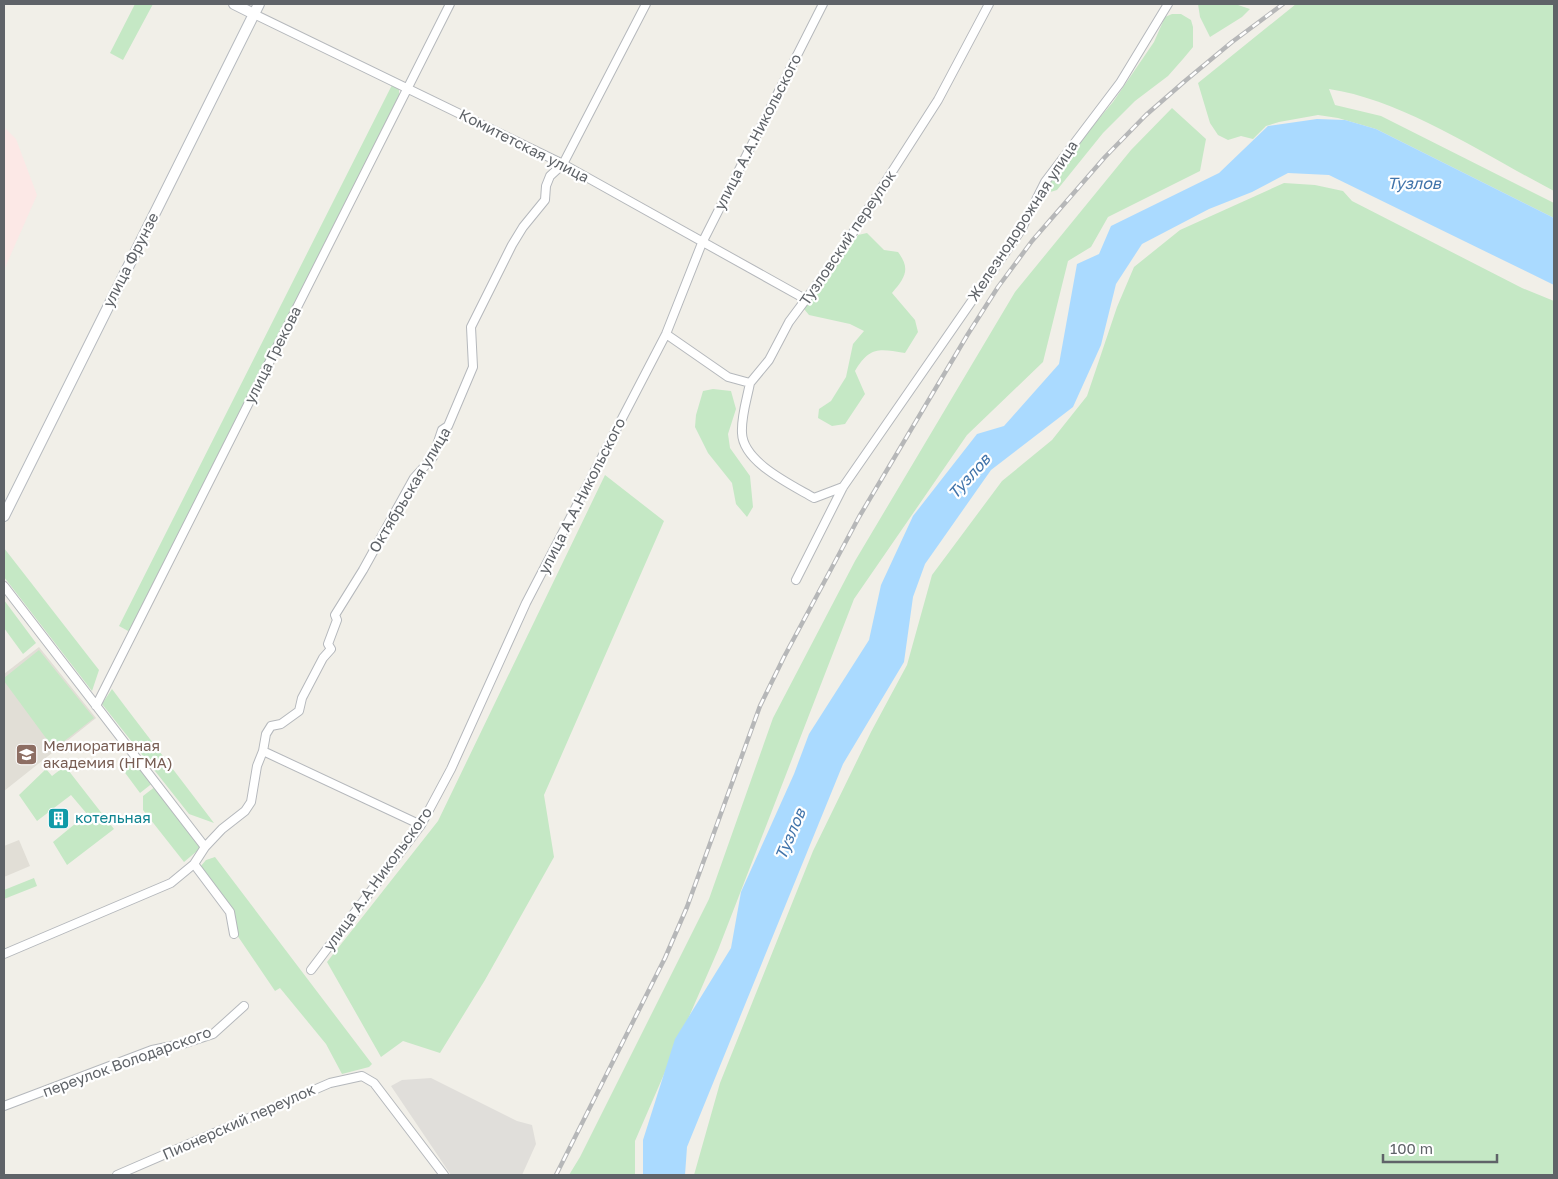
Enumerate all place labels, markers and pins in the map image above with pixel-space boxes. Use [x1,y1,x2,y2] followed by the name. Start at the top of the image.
[43,736,173,771] place label: Мелиоративная академия (НГМА)
[15,743,39,767] school or university icon: Мелиоративная академия (НГМА)
[47,806,71,830] building icon: котельная
[75,808,151,826] place label: котельная

